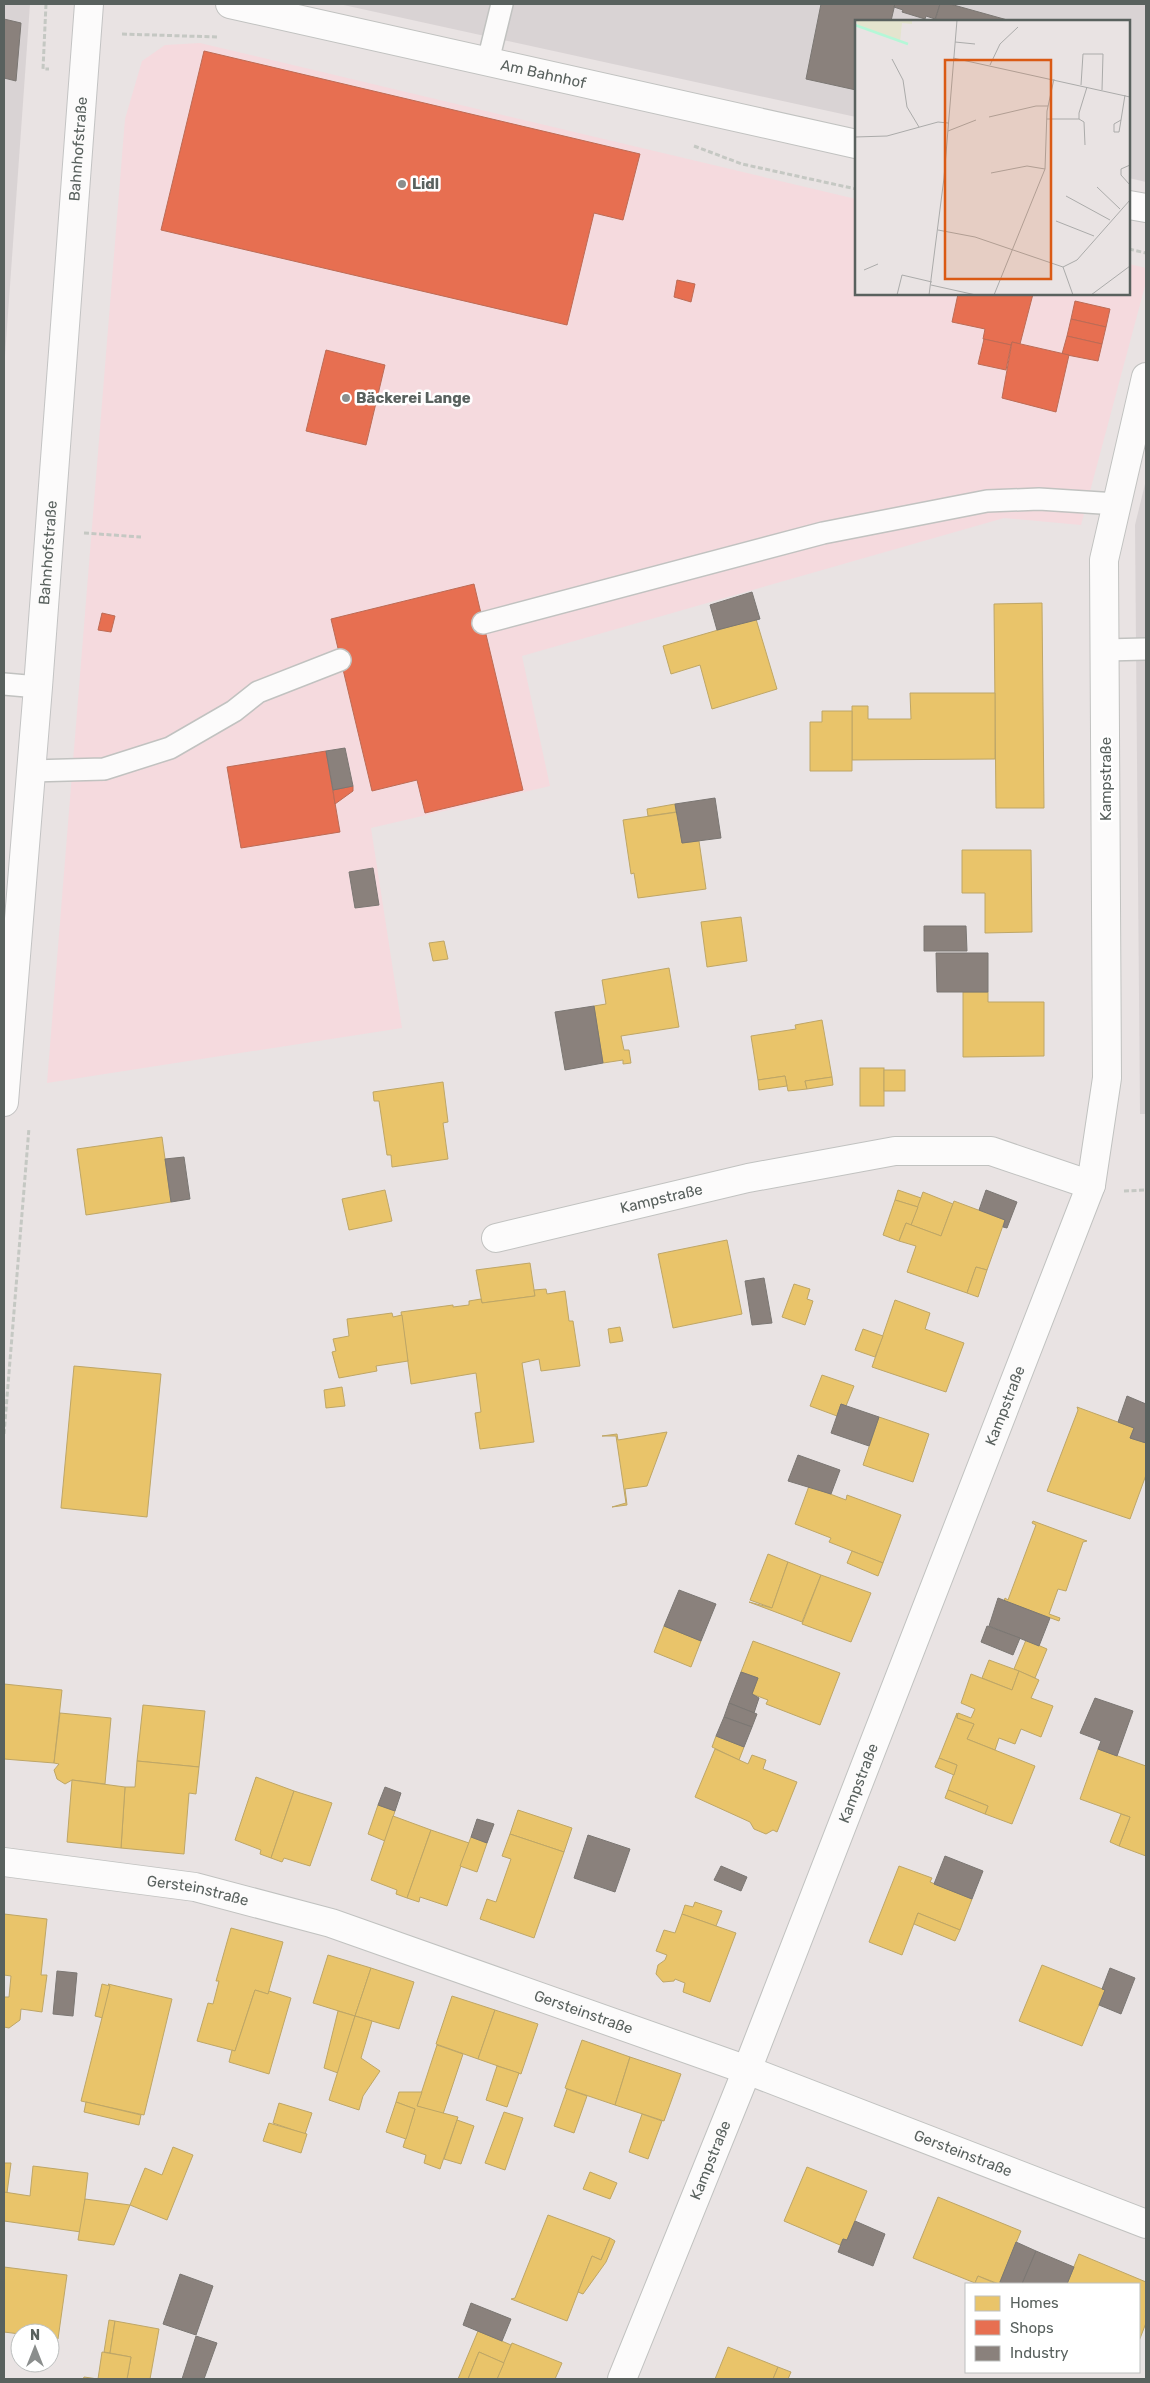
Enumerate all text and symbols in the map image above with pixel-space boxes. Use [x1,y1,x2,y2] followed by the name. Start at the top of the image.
[855,20,1130,295] inset map
[499,56,588,92] street label: Am Bahnhof
[65,96,91,202] street label: Bahnhofstraße
[412,175,439,193] place label: Lidl
[396,178,408,190] marker: Lidl
[356,389,471,407] place label: Bäckerei Lange
[340,392,352,404] marker: Bäckerei Lange
[35,500,61,606] street label: Bahnhofstraße
[1097,737,1115,821] street label: Kampstraße
[618,1180,704,1217] street label: Kampstraße
[982,1363,1029,1448] street label: Kampstraße
[835,1741,882,1826] street label: Kampstraße
[146,1872,251,1910] street label: Gersteinstraße
[532,1986,635,2038] street label: Gersteinstraße
[686,2118,735,2203] street label: Kampstraße
[911,2126,1015,2180] street label: Gersteinstraße
[965,2283,1140,2373] legend
[1010,2294,1059,2312] text: Homes
[1010,2319,1054,2337] text: Shops
[10,2323,60,2373] north arrow
[30,2327,40,2344] text: N
[1010,2344,1069,2362] text: Industry

